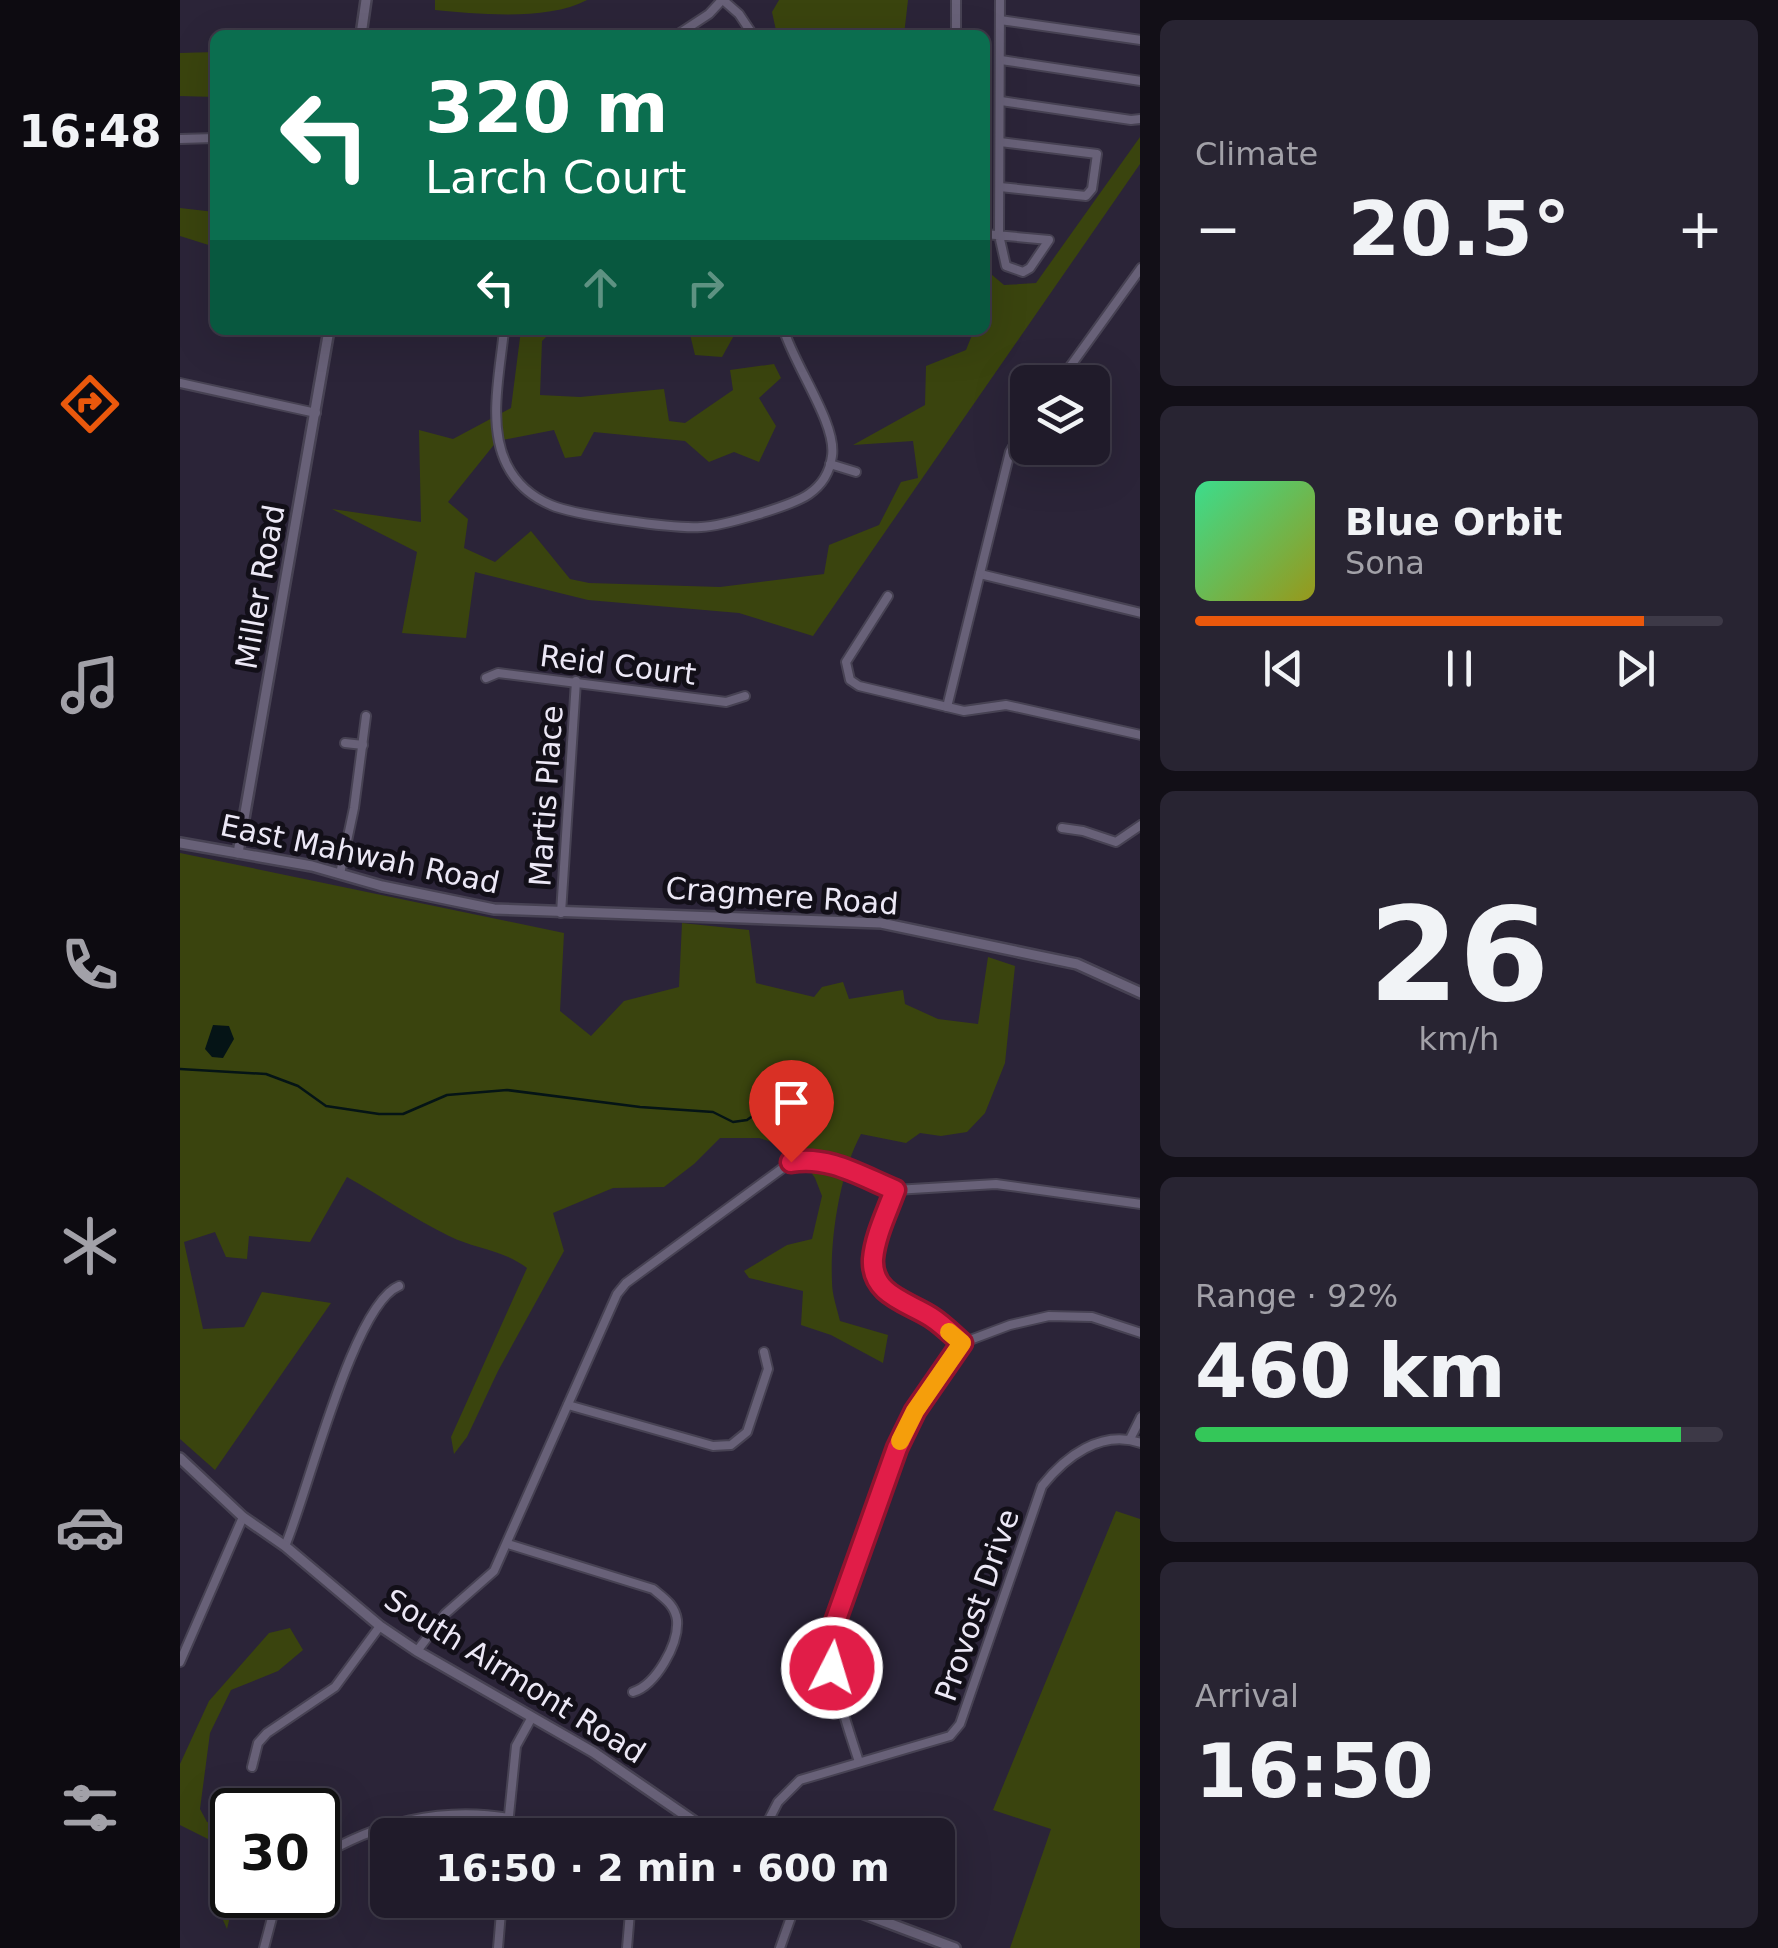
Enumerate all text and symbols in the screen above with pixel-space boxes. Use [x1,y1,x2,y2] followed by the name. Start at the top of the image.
[425,67,668,149] text: 320 m
[260,70,390,200] icon: left
[18,105,162,158] text: 16:48
[1195,135,1318,173] text: Climate
[425,151,686,204] text: Larch Court
[1348,185,1570,273] text: 20.5°
[1195,197,1241,261] text: −
[1677,197,1723,261] text: +
[468,260,523,315] icon: left
[573,260,628,315] icon: ahead
[678,260,733,315] icon: right
[1010,365,1110,465] map controls
[1010,365,1110,465] button: layers
[55,369,125,439] icon: directions
[1345,500,1562,544] text: Blue Orbit
[228,502,292,672] street label: Miller Road
[1345,544,1425,582] text: Sona
[538,638,698,692] street label: Reid Court
[1256,641,1311,696] icon: previous
[1432,641,1487,696] icon: pause
[1608,641,1663,696] icon: next
[55,650,125,720] icon: music
[522,704,570,888] street label: Martis Place
[217,807,503,901] street label: East Mahwah Road
[664,870,900,922] street label: Cragmere Road
[1369,879,1549,1031] text: 26
[55,930,125,1000] icon: phone
[1419,1020,1499,1058] text: km/h
[749,1060,834,1163] pin
[764,1075,819,1130] icon: arrive
[55,1211,125,1281] icon: climate
[1195,1277,1398,1315] text: Range · 92%
[1195,1327,1506,1415] text: 460 km
[55,1492,125,1562] icon: car
[928,1504,1026,1706] street label: Provost Drive
[378,1582,652,1770] street label: South Airmont Road
[780,1616,884,1720] position arrow
[1195,1677,1299,1715] text: Arrival
[1195,1727,1434,1815] text: 16:50
[55,1773,125,1843] icon: filters
[210,1788,340,1918] speed limit sign: 30
[435,1846,890,1890] text: 16:50 · 2 min · 600 m

